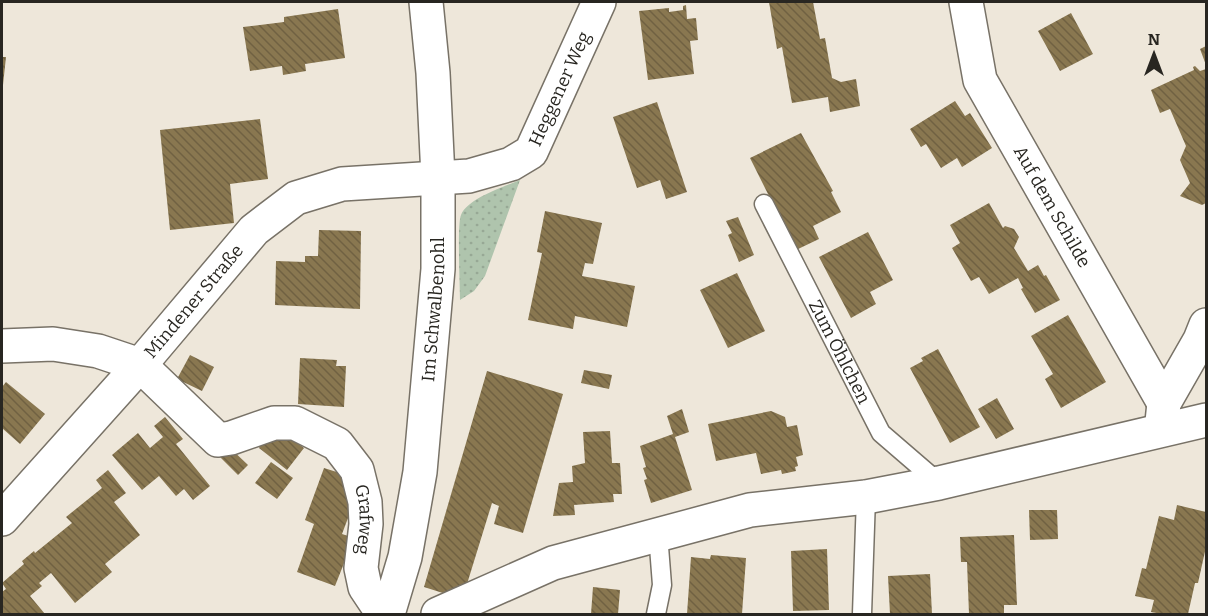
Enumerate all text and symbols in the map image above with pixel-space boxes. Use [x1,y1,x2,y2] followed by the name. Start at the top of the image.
[1124,24,1184,84] north arrow
[524,28,595,150] street label: Heggener Weg
[1148,30,1160,49] text: N
[1009,142,1095,271] street label: Auf dem Schilde
[417,237,449,383] street label: Im Schwalbenohl
[139,240,248,363] street label: Mindener Straße
[804,296,875,408] street label: Zum Öhlchen
[350,482,377,556] street label: Grafweg

